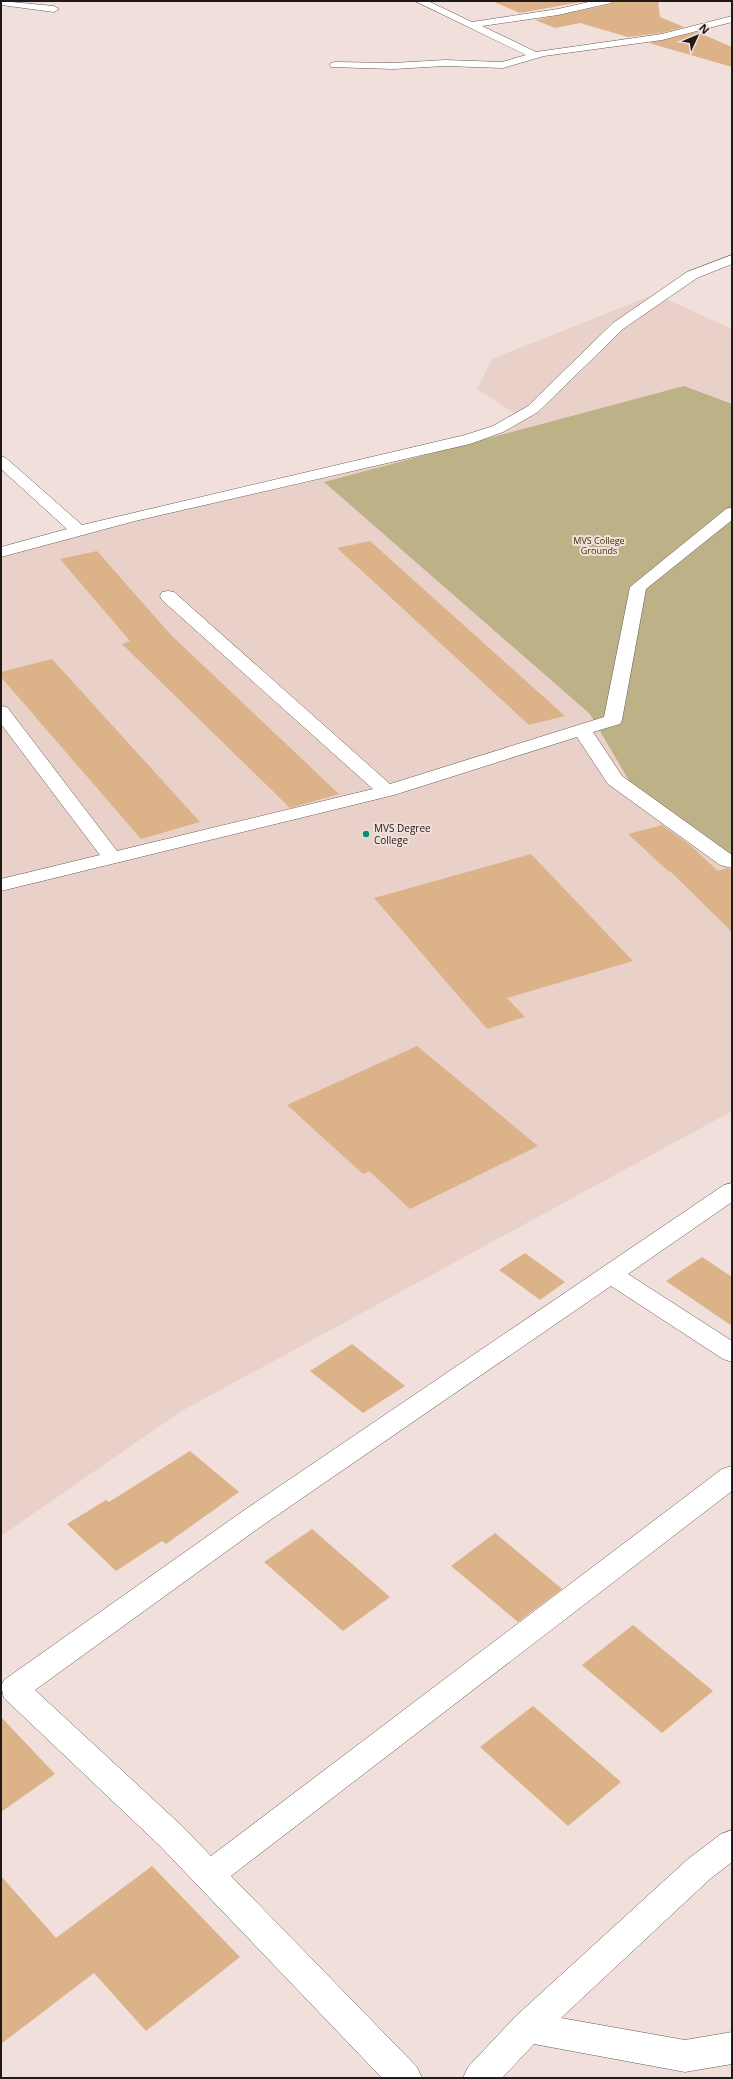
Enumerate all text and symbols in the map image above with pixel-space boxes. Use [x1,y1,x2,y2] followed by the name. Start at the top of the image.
[677,16,717,56] north arrow
[696,20,713,37] text: N
[573,534,625,557] park label: MVS College Grounds
[374,821,431,847] place label: MVS Degree College
[361,829,371,839] marker: MVS Degree College

